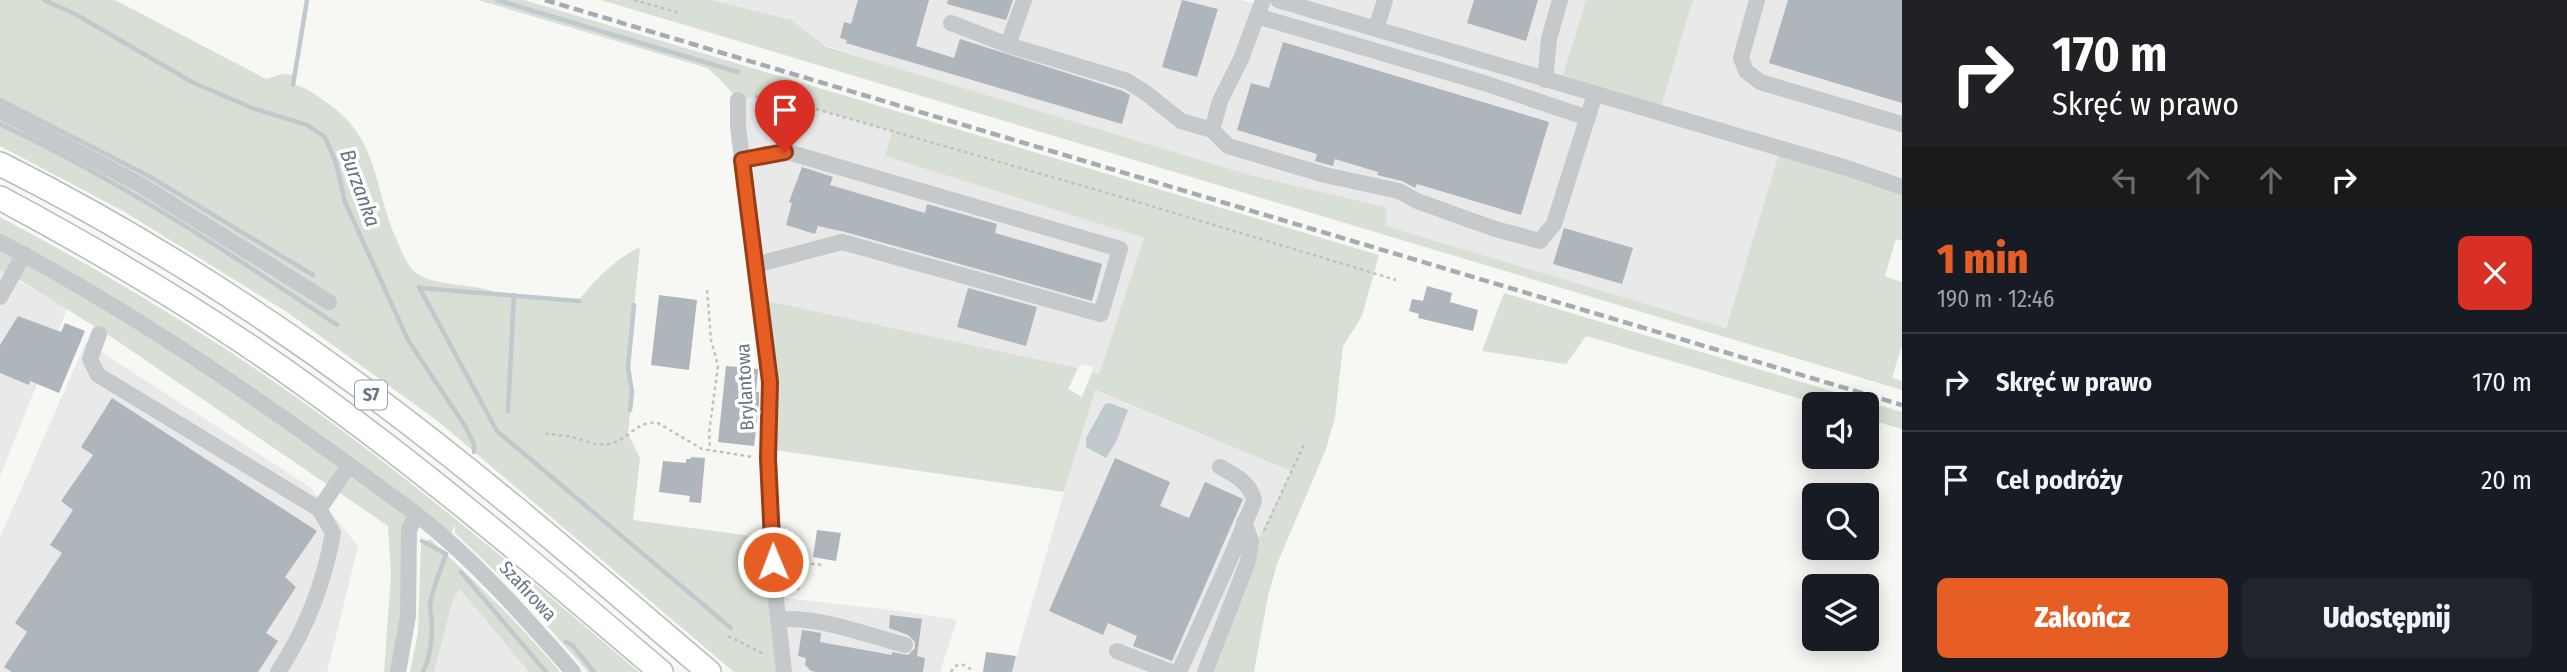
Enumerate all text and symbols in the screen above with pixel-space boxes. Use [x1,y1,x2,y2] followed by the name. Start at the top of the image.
[2052,25,2168,84] text: 170 m
[1937,28,2028,119] icon: right
[755,80,815,152] pin
[2052,85,2239,123] text: Skręć w prawo
[766,91,804,129] icon: arrive
[334,146,386,230] water label: Burzanka
[2106,161,2144,199] icon: left
[2179,161,2217,199] icon: ahead
[2252,161,2290,199] icon: ahead
[2325,161,2363,199] icon: right
[1937,234,2028,284] text: 1 min
[2458,236,2532,310] button: close
[1937,285,2054,313] text: 190 m · 12:46
[731,343,759,431] street label: Brylantowa
[1937,363,1975,401] icon: right
[1996,367,2152,398] text: Skręć w prawo
[2472,367,2532,398] text: 170 m
[355,380,387,410] road number: S7
[1802,392,1879,651] map controls
[1802,392,1879,469] button: sound
[1937,461,1975,499] icon: arrive
[1996,465,2123,496] text: Cel podróży
[2481,465,2532,496] text: 20 m
[1802,483,1879,560] button: search
[736,525,810,599] position arrow
[495,556,561,626] street label: Szafirowa
[1802,574,1879,651] button: layers
[1937,578,2228,658] button: Zakończ
[2242,578,2532,658] button: Udostępnij

